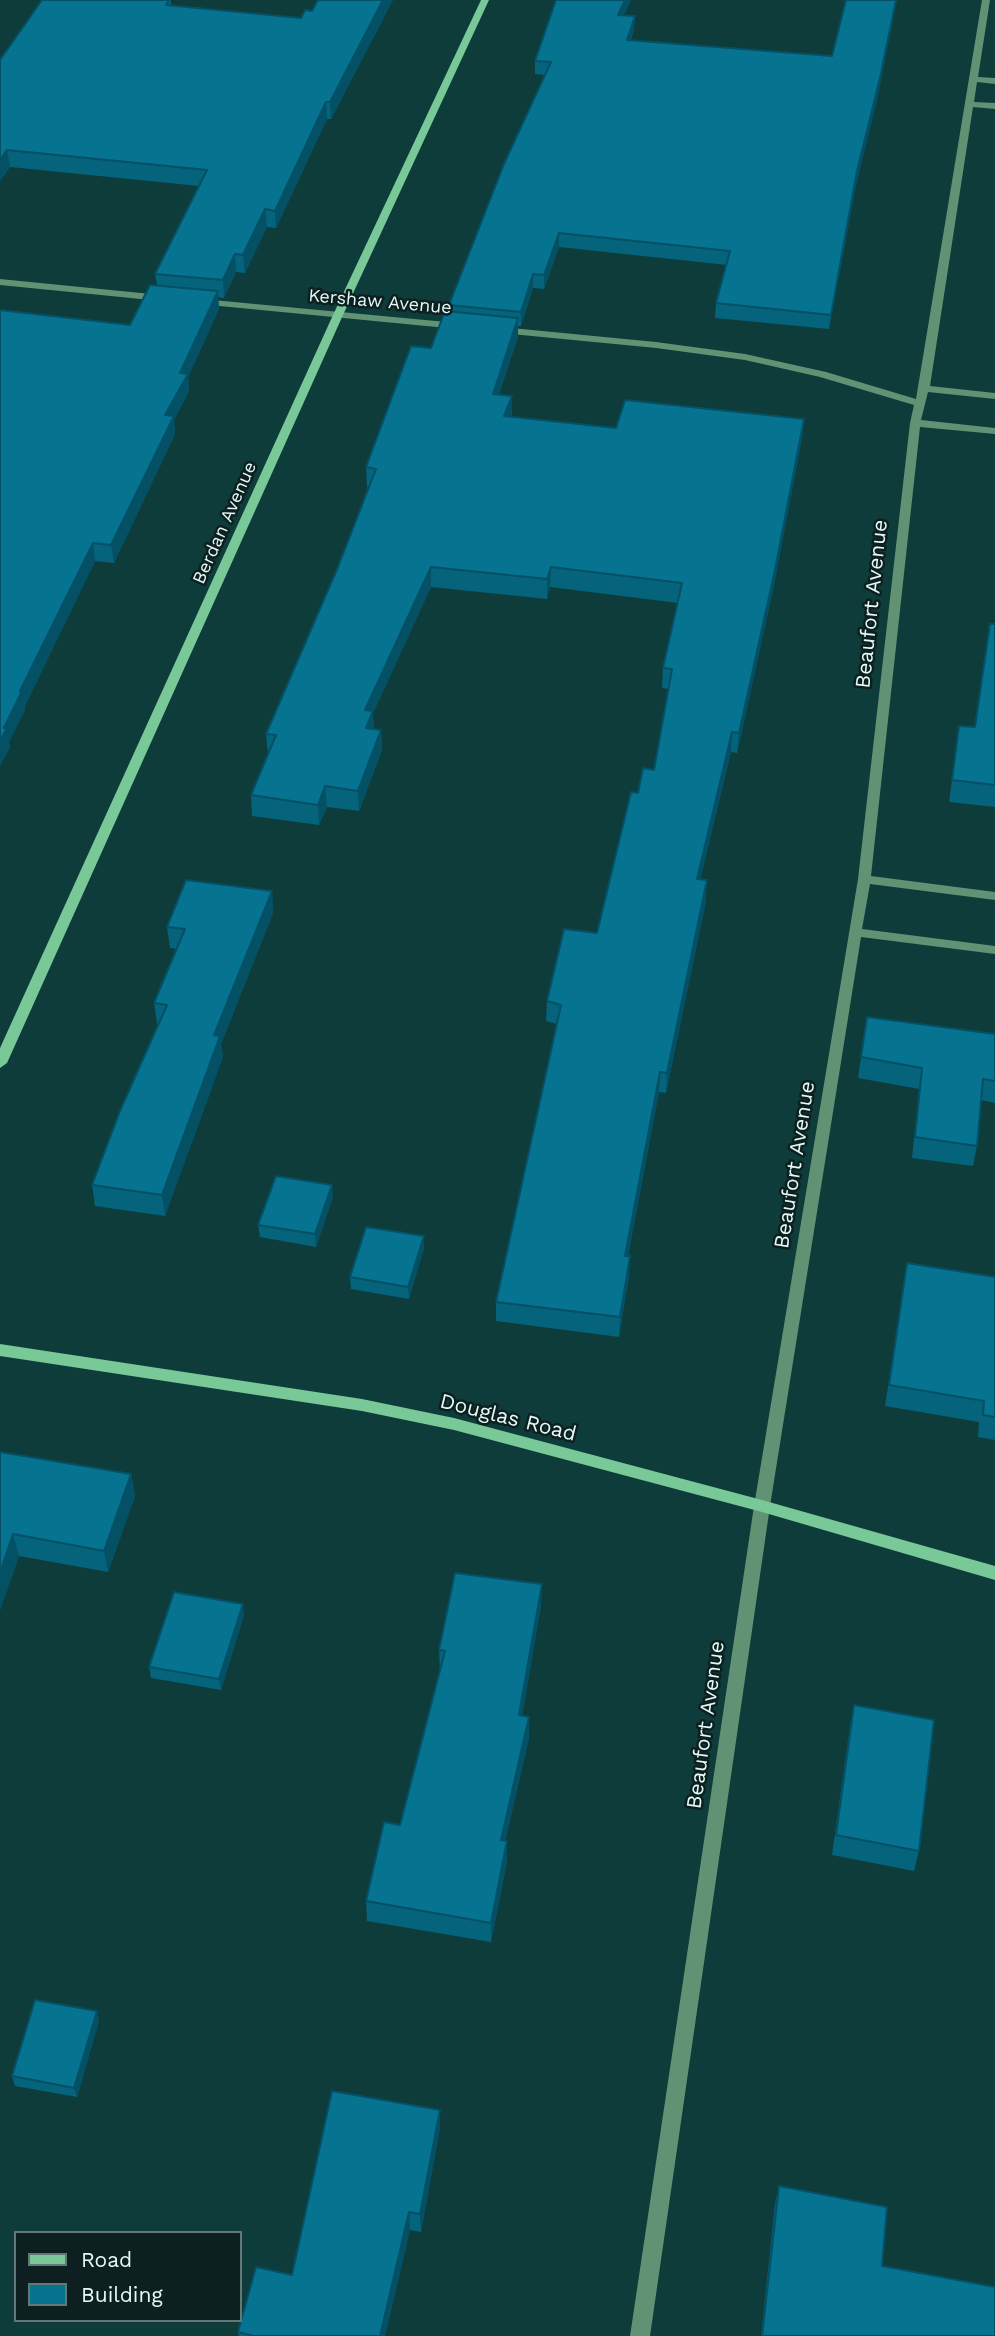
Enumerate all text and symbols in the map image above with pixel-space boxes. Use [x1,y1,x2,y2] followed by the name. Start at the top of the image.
[307,285,453,319] street label: Kershaw Avenue
[188,458,262,588] street label: Berdan Avenue
[851,518,893,690] street label: Beaufort Avenue
[769,1079,821,1251] street label: Beaufort Avenue
[437,1389,579,1447] street label: Douglas Road
[682,1639,730,1811] street label: Beaufort Avenue
[14,2231,242,2322] legend
[81,2247,132,2272] text: Road
[81,2282,163,2307] text: Building

